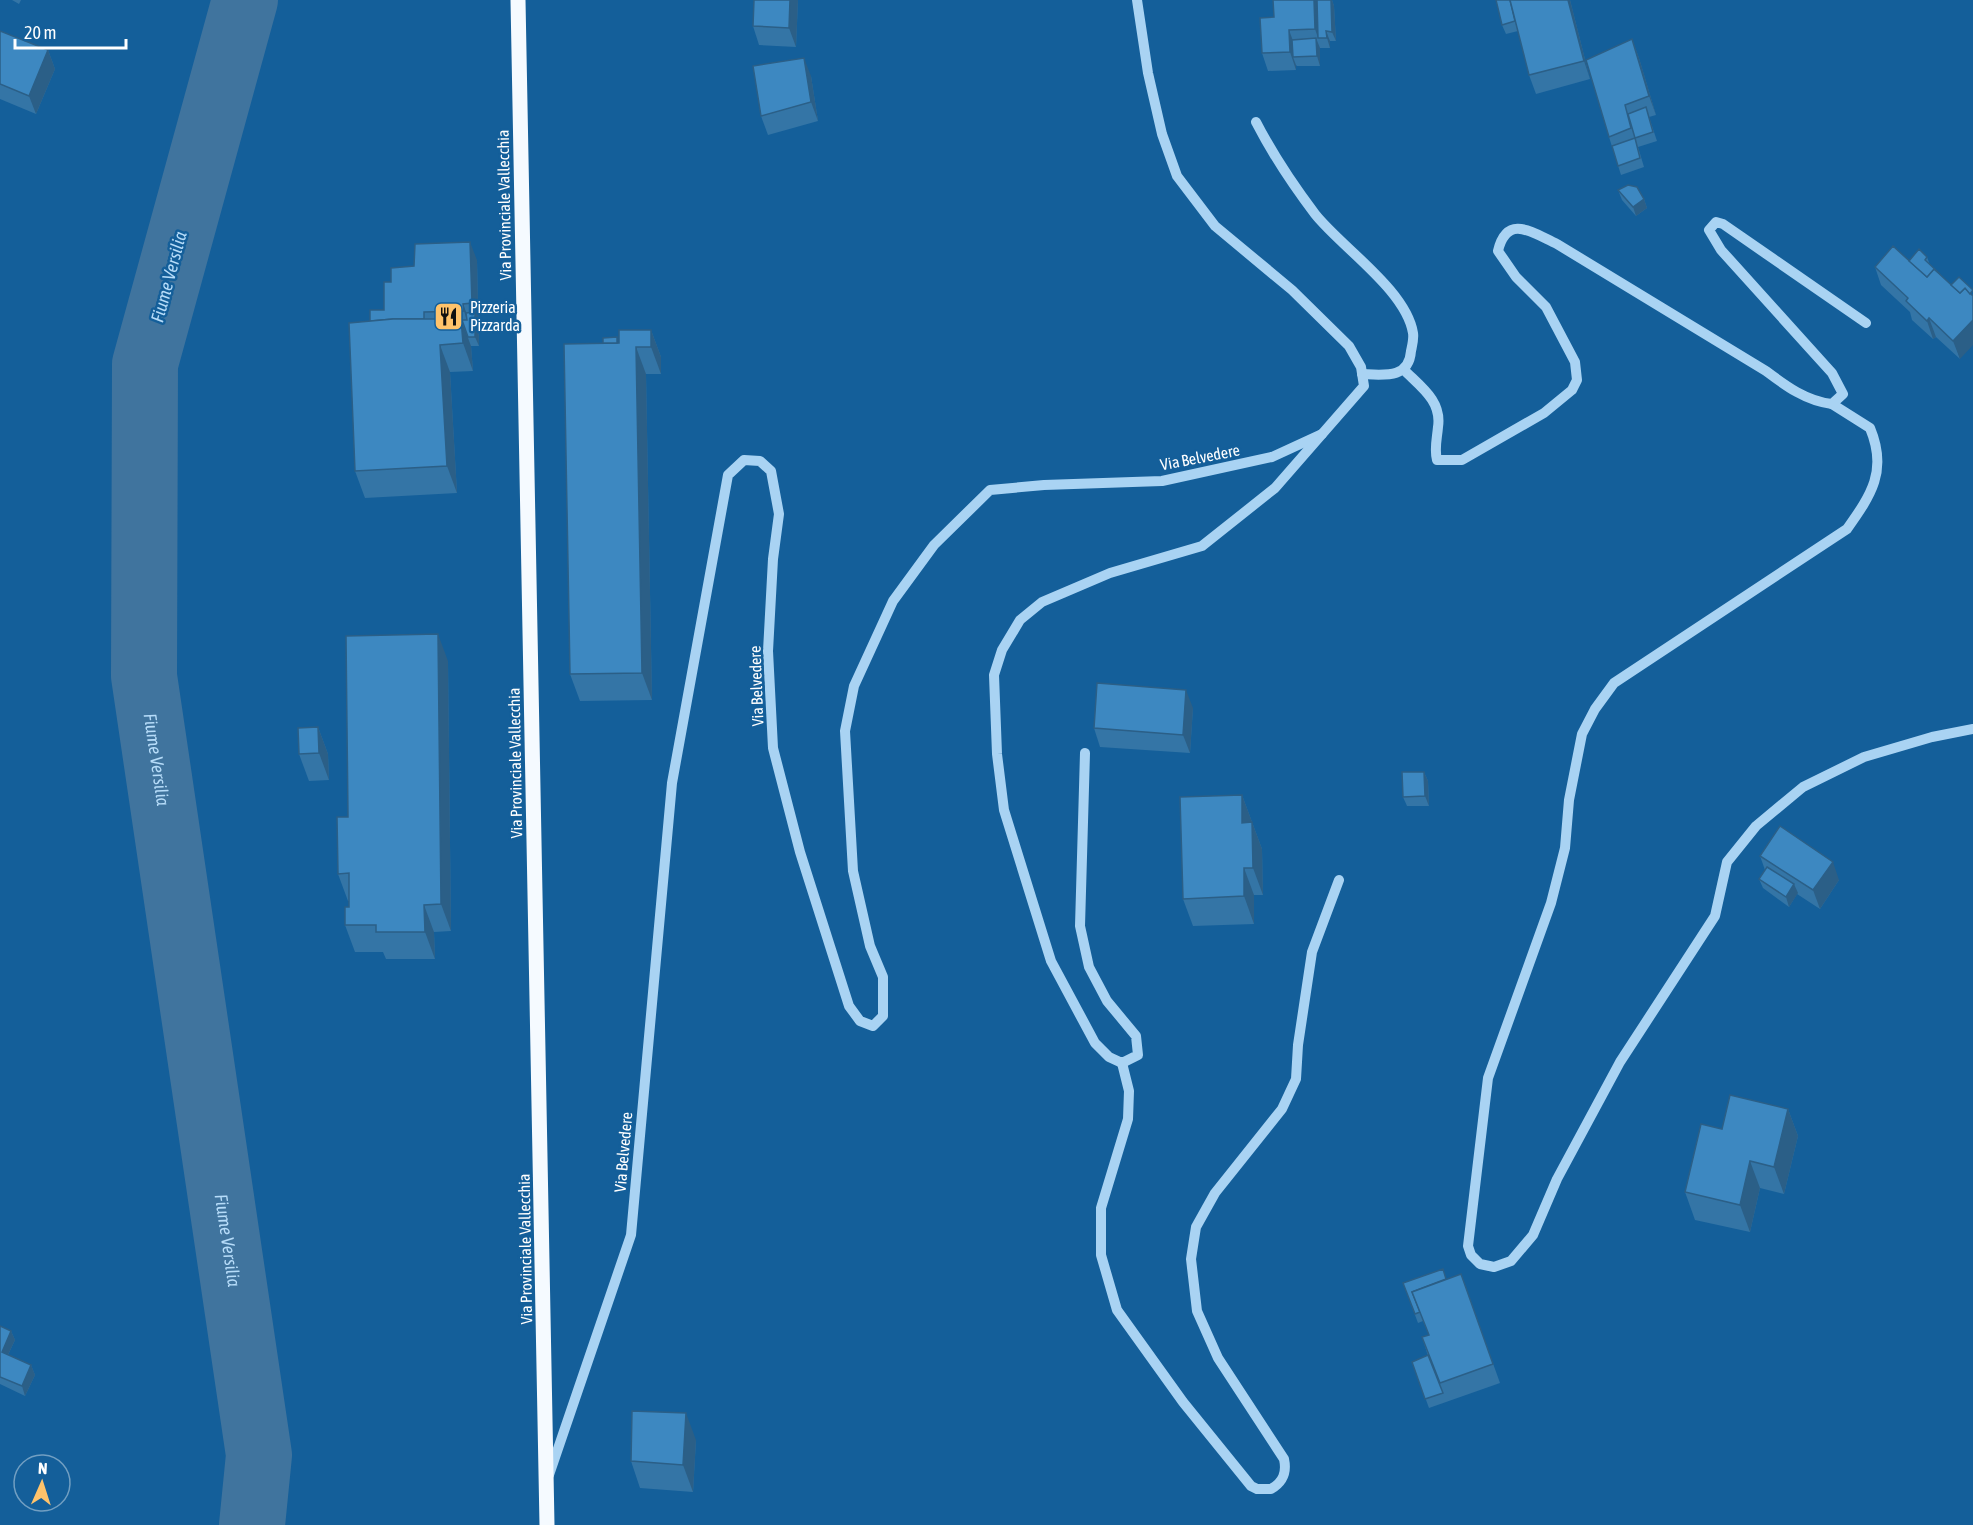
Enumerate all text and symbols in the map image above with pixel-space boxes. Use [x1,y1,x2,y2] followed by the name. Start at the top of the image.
[15,12,126,50] scale bar
[24,22,56,43] text: 20 m
[494,129,514,281] street label: Via Provinciale Vallecchia
[146,229,191,325] water label: Fiume Versilia
[470,298,520,334] place label: Pizzeria Pizzarda
[433,300,465,332] restaurant icon: Pizzeria Pizzarda
[1159,440,1241,474] street label: Via Belvedere
[746,645,766,727] street label: Via Belvedere
[505,687,525,839] street label: Via Provinciale Vallecchia
[140,712,174,808] water label: Fiume Versilia
[611,1111,635,1193] street label: Via Belvedere
[515,1173,535,1325] street label: Via Provinciale Vallecchia
[211,1193,245,1289] water label: Fiume Versilia
[12,1453,72,1513] north arrow
[38,1459,48,1477] text: N

